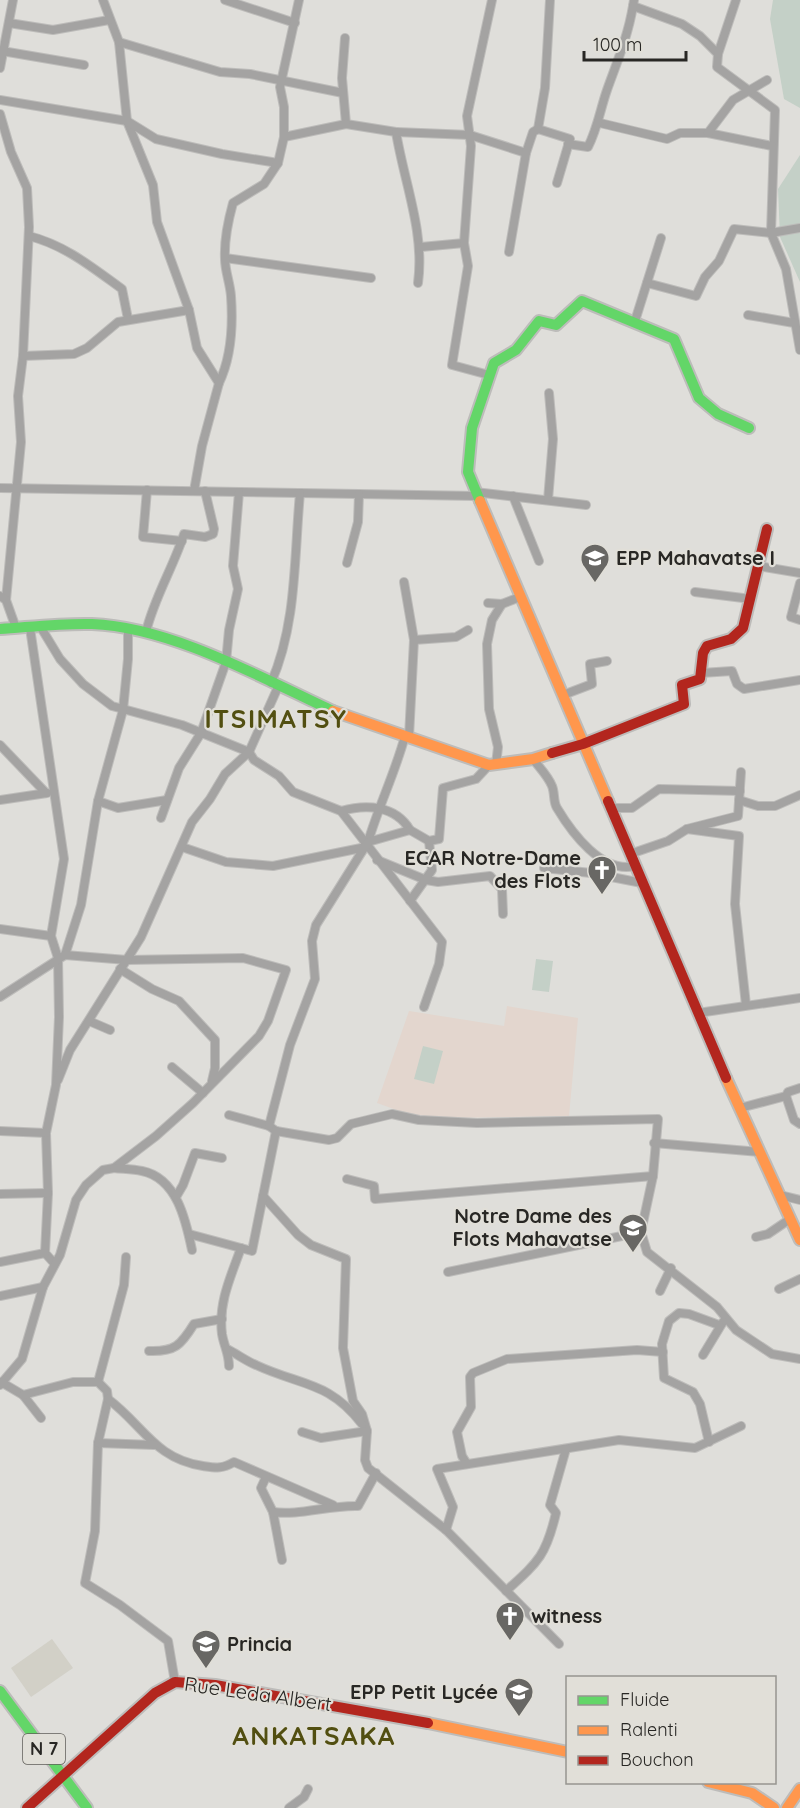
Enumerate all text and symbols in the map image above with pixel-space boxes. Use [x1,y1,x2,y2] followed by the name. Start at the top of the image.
[584,24,686,62] scale bar
[593,33,642,56] text: 100 m
[579,542,611,584] school or university icon: EPP Mahavatse I
[616,545,775,570] place label: EPP Mahavatse I
[204,702,348,735] district label: ITSIMATSY
[404,845,581,893] place label: ECAR Notre-Dame des Flots
[586,854,618,896] church icon: ECAR Notre-Dame des Flots
[453,1203,612,1251] place label: Notre Dame des Flots Mahavatse
[617,1212,649,1254] school or university icon: Notre Dame des Flots Mahavatse
[494,1600,526,1642] church icon: witness
[531,1603,602,1628] place label: witness
[190,1628,222,1670] school or university icon: Princia
[227,1631,292,1656] place label: Princia
[183,1671,334,1716] street label: Rue Leda Albert
[503,1676,535,1718] school or university icon: EPP Petit Lycée
[566,1676,776,1784] legend
[350,1679,498,1704] place label: EPP Petit Lycée
[620,1688,669,1711] text: Fluide
[620,1718,678,1741] text: Ralenti
[232,1719,396,1752] district label: ANKATSAKA
[23,1734,65,1764] road number: N 7
[620,1748,694,1771] text: Bouchon

